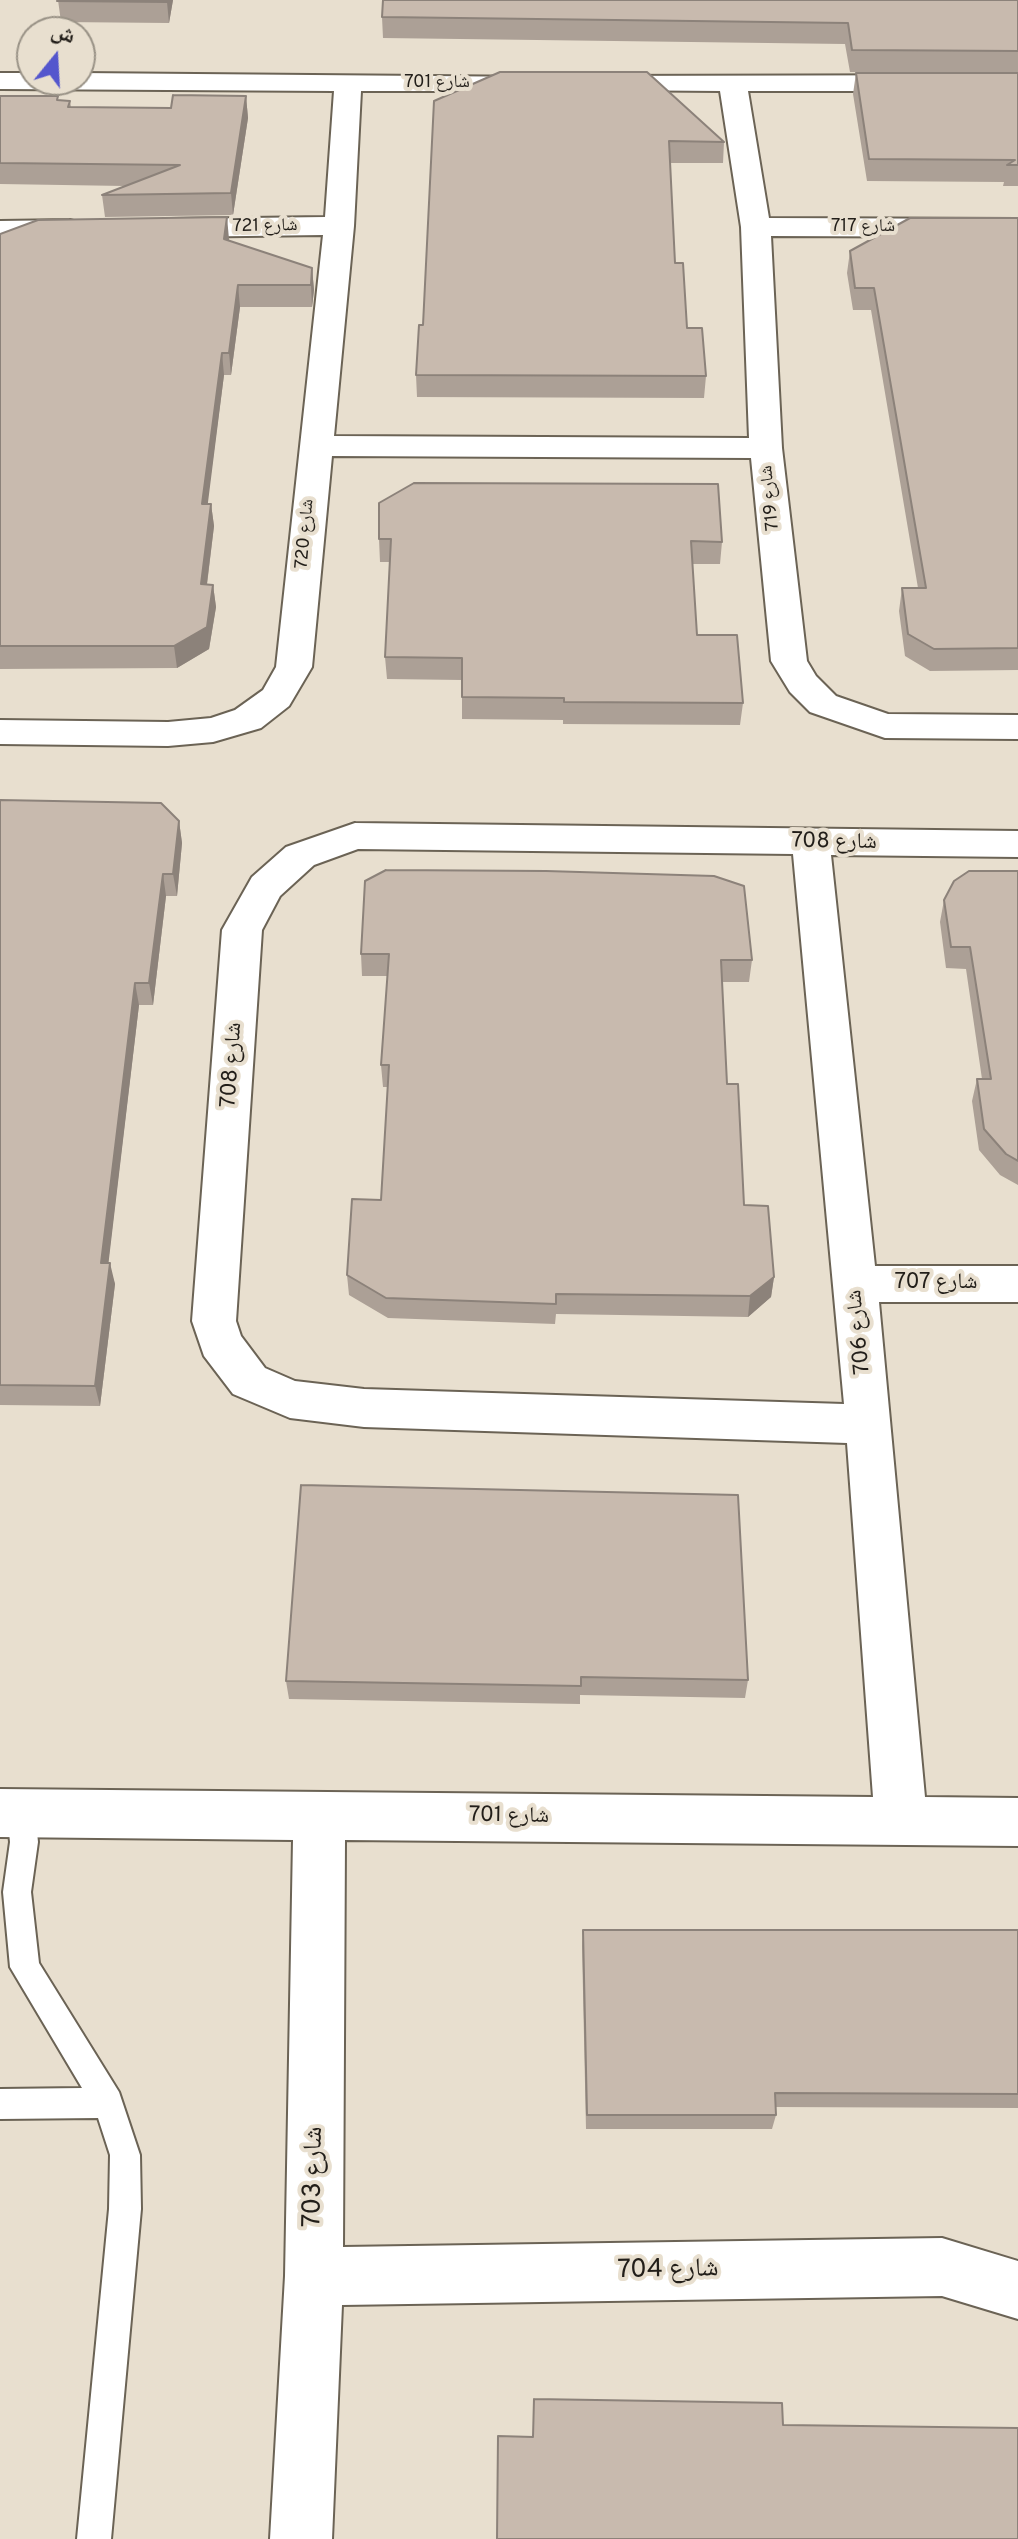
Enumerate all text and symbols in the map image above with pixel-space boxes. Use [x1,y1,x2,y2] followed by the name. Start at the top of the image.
[16,16,96,96] north arrow
[48,18,78,51] text: ش
[404,72,470,94] street label: شارع 701
[232,216,298,238] street label: شارع 721
[831,216,895,238] street label: شارع 717
[757,464,785,532] street label: شارع 719
[292,498,320,570] street label: شارع 720
[791,829,877,857] street label: شارع 708
[217,1021,249,1109] street label: شارع 708
[895,1271,977,1297] street label: شارع 707
[842,1288,878,1376] street label: شارع 706
[469,1803,549,1831] street label: شارع 701
[299,2126,331,2228] street label: شارع 703
[617,2255,719,2287] street label: شارع 704

